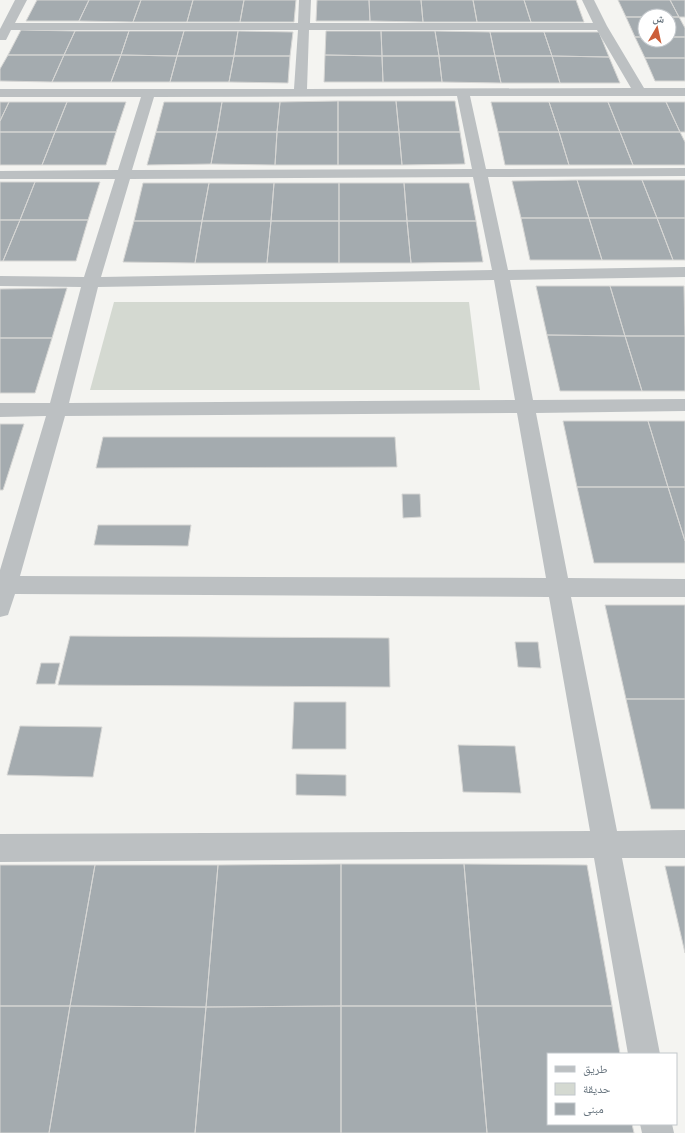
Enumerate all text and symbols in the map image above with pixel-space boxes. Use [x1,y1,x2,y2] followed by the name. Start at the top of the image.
[637,8,677,48] north arrow
[652,11,666,27] text: ش
[547,1053,677,1125] legend
[583,1062,608,1076] text: طريق
[583,1082,611,1096] text: حديقة
[583,1102,604,1116] text: مبنى

